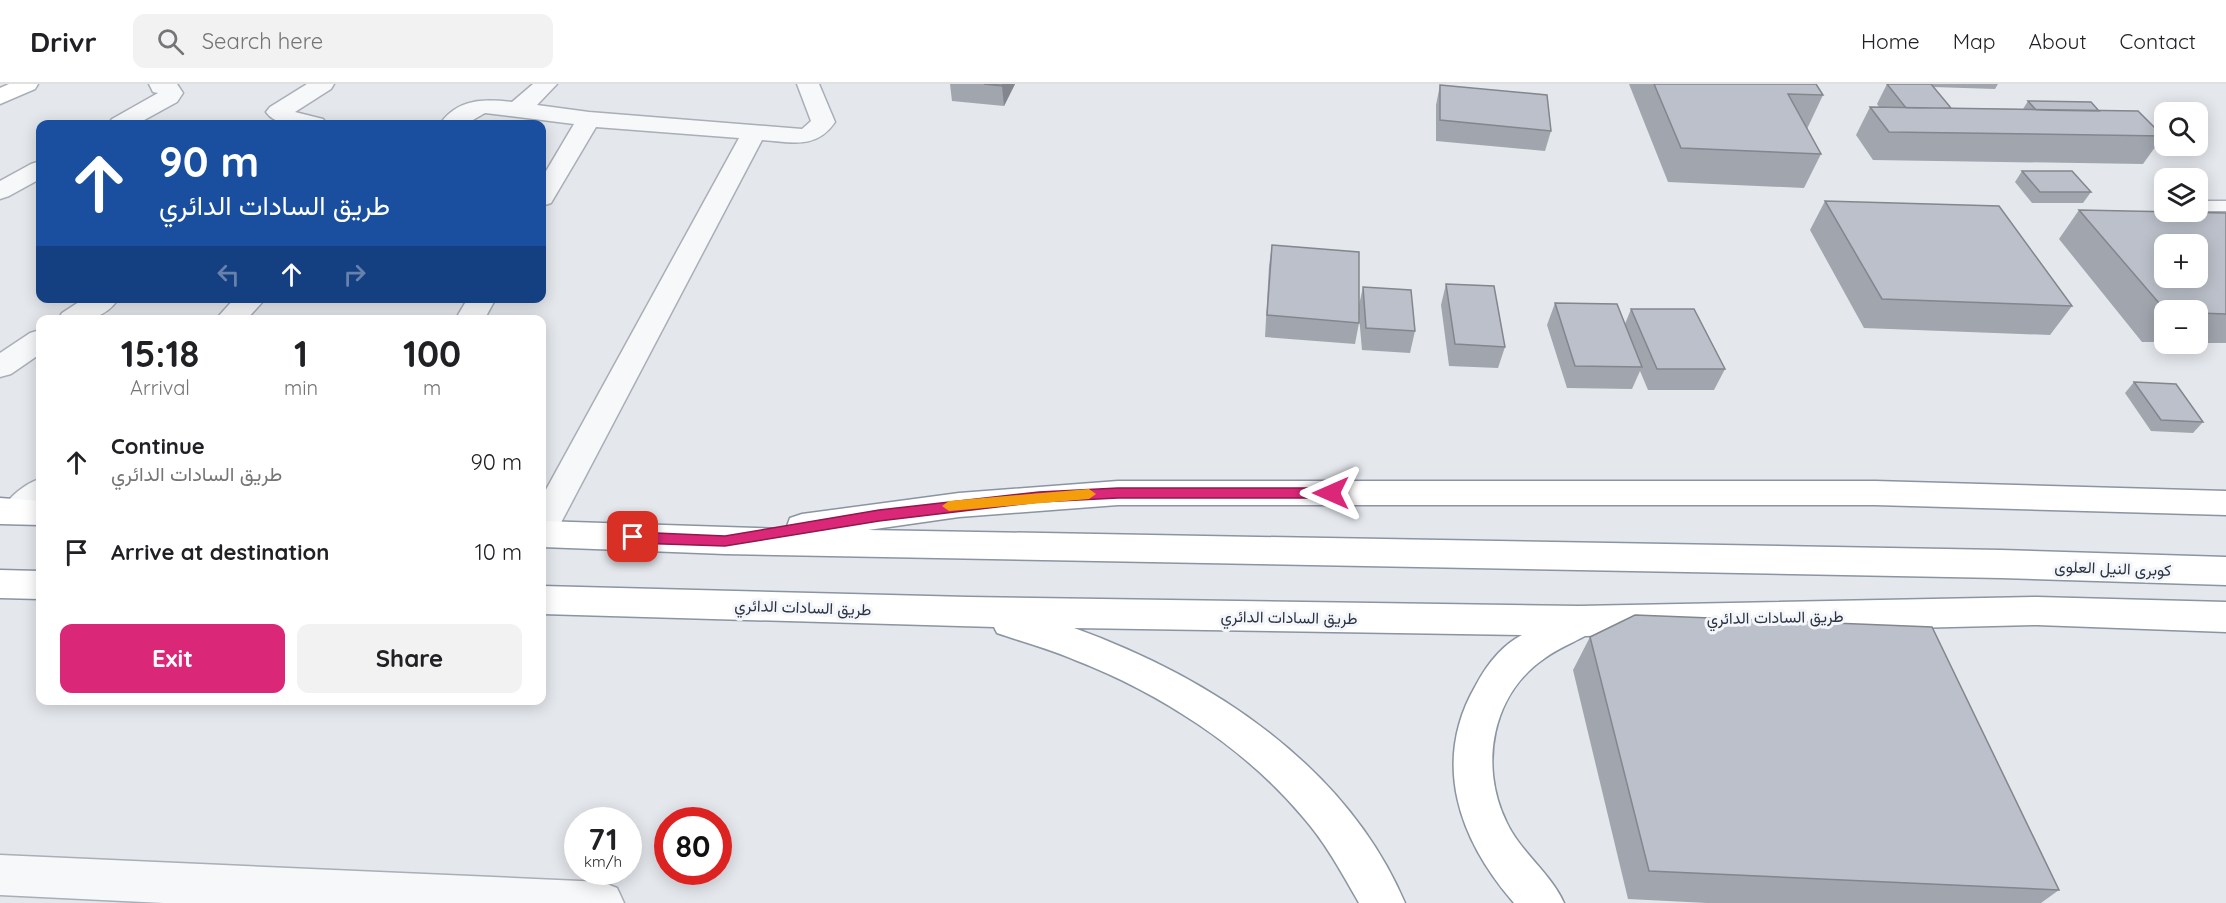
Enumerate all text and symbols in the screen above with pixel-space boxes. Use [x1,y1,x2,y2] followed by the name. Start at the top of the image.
[133,14,553,68] search box
[30,24,97,59] text: Drivr
[154,25,187,58] icon: search
[202,27,323,55] text: Search here
[1861,28,1920,54] text: Home
[1953,28,1996,54] text: Map
[2029,28,2087,54] text: About
[2120,28,2196,54] text: Contact
[2154,102,2208,354] map controls
[2154,102,2208,156] button: search
[159,135,259,188] text: 90 m
[60,144,138,222] icon: ahead
[2154,168,2208,222] button: layers
[159,188,390,222] text: طريق السادات الدائري
[2154,234,2208,288] button: +
[212,258,245,291] icon: left
[275,258,308,291] icon: ahead
[338,258,371,291] icon: right
[2154,300,2208,354] button: −
[121,331,199,376] text: 15:18
[294,331,308,376] text: 1
[403,331,461,376] text: 100
[130,375,190,400] text: Arrival
[284,375,318,400] text: min
[423,375,441,400] text: m
[111,432,205,460] text: Continue
[60,446,93,479] icon: ahead
[471,448,522,476] text: 90 m
[111,461,282,486] text: طريق السادات الدائري
[1299,461,1363,525] position arrow
[607,511,658,562] pin
[616,520,649,553] icon: arrive
[60,536,93,569] icon: arrive
[111,538,329,566] text: Arrive at destination
[475,538,522,566] text: 10 m
[2054,556,2172,581] street label: كوبرى النيل العلوى
[734,595,872,623] street label: طريق السادات الدائري
[1220,606,1358,632] street label: طريق السادات الدائري
[1706,606,1844,632] street label: طريق السادات الدائري
[60,624,285,693] button: Exit
[297,624,522,693] button: Share
[654,807,732,885] speed limit sign: 80
[588,820,618,858] text: 71
[584,852,622,871] text: km/h

